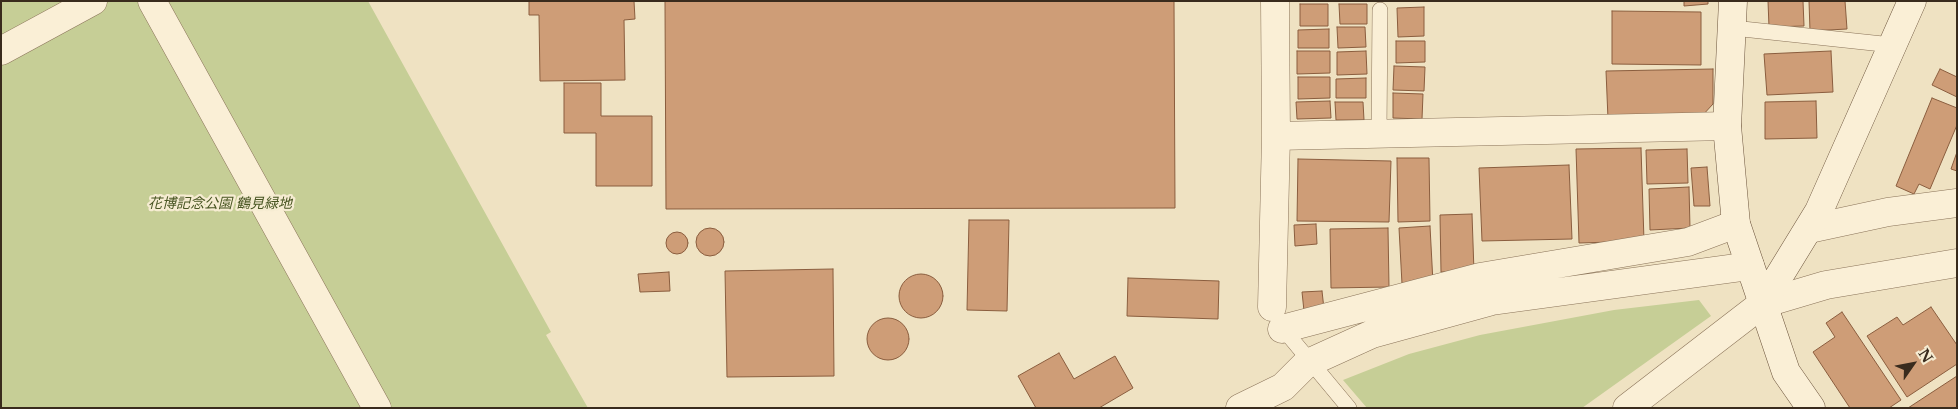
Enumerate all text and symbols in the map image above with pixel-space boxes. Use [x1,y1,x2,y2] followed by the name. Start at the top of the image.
[148,196,292,212] park label: 花博記念公園 鶴見緑地
[1888,339,1938,389] north arrow
[1914,345,1937,366] text: N

